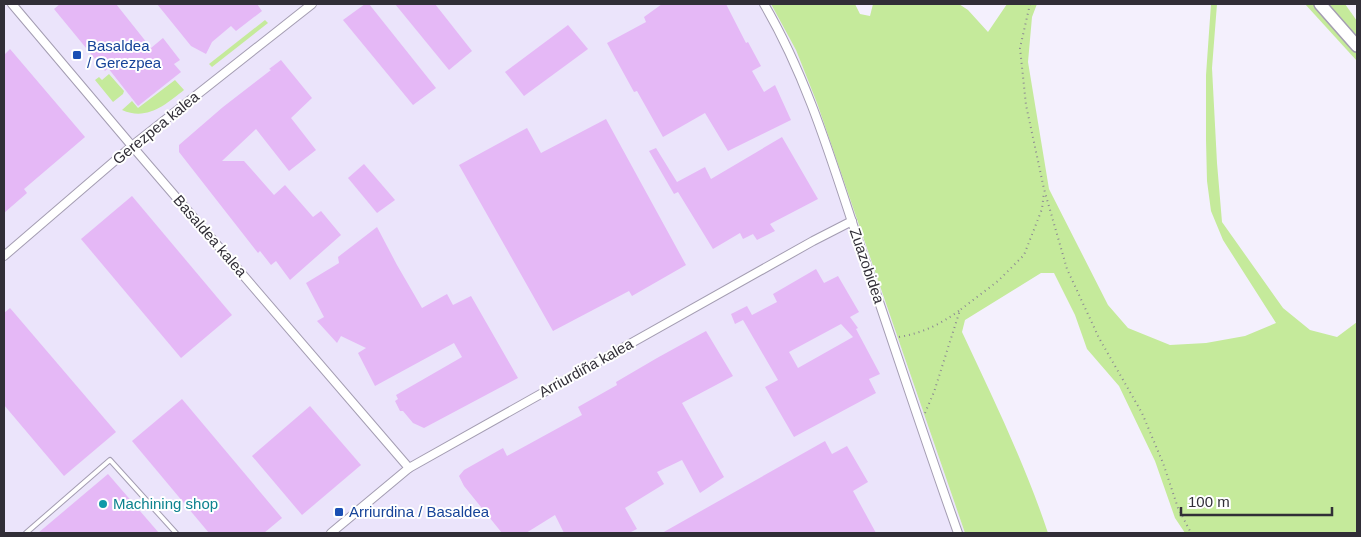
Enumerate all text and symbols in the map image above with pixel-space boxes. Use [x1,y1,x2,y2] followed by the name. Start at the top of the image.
[87,37,162,71] place label: Basaldea / Gerezpea
[71,49,83,61] marker: Basaldea / Gerezpea
[109,87,203,168] street label: Gerezpea kalea
[170,191,251,280] street label: Basaldea kalea
[847,226,888,306] street label: Zuazobidea
[536,334,636,400] street label: Arriurdiña kalea
[1181,484,1332,516] scale bar
[1188,493,1230,510] text: 100 m
[113,495,218,512] place label: Machining shop
[97,498,109,510] marker: Machining shop
[349,503,490,520] place label: Arriurdina / Basaldea
[333,506,345,518] marker: Arriurdina / Basaldea

